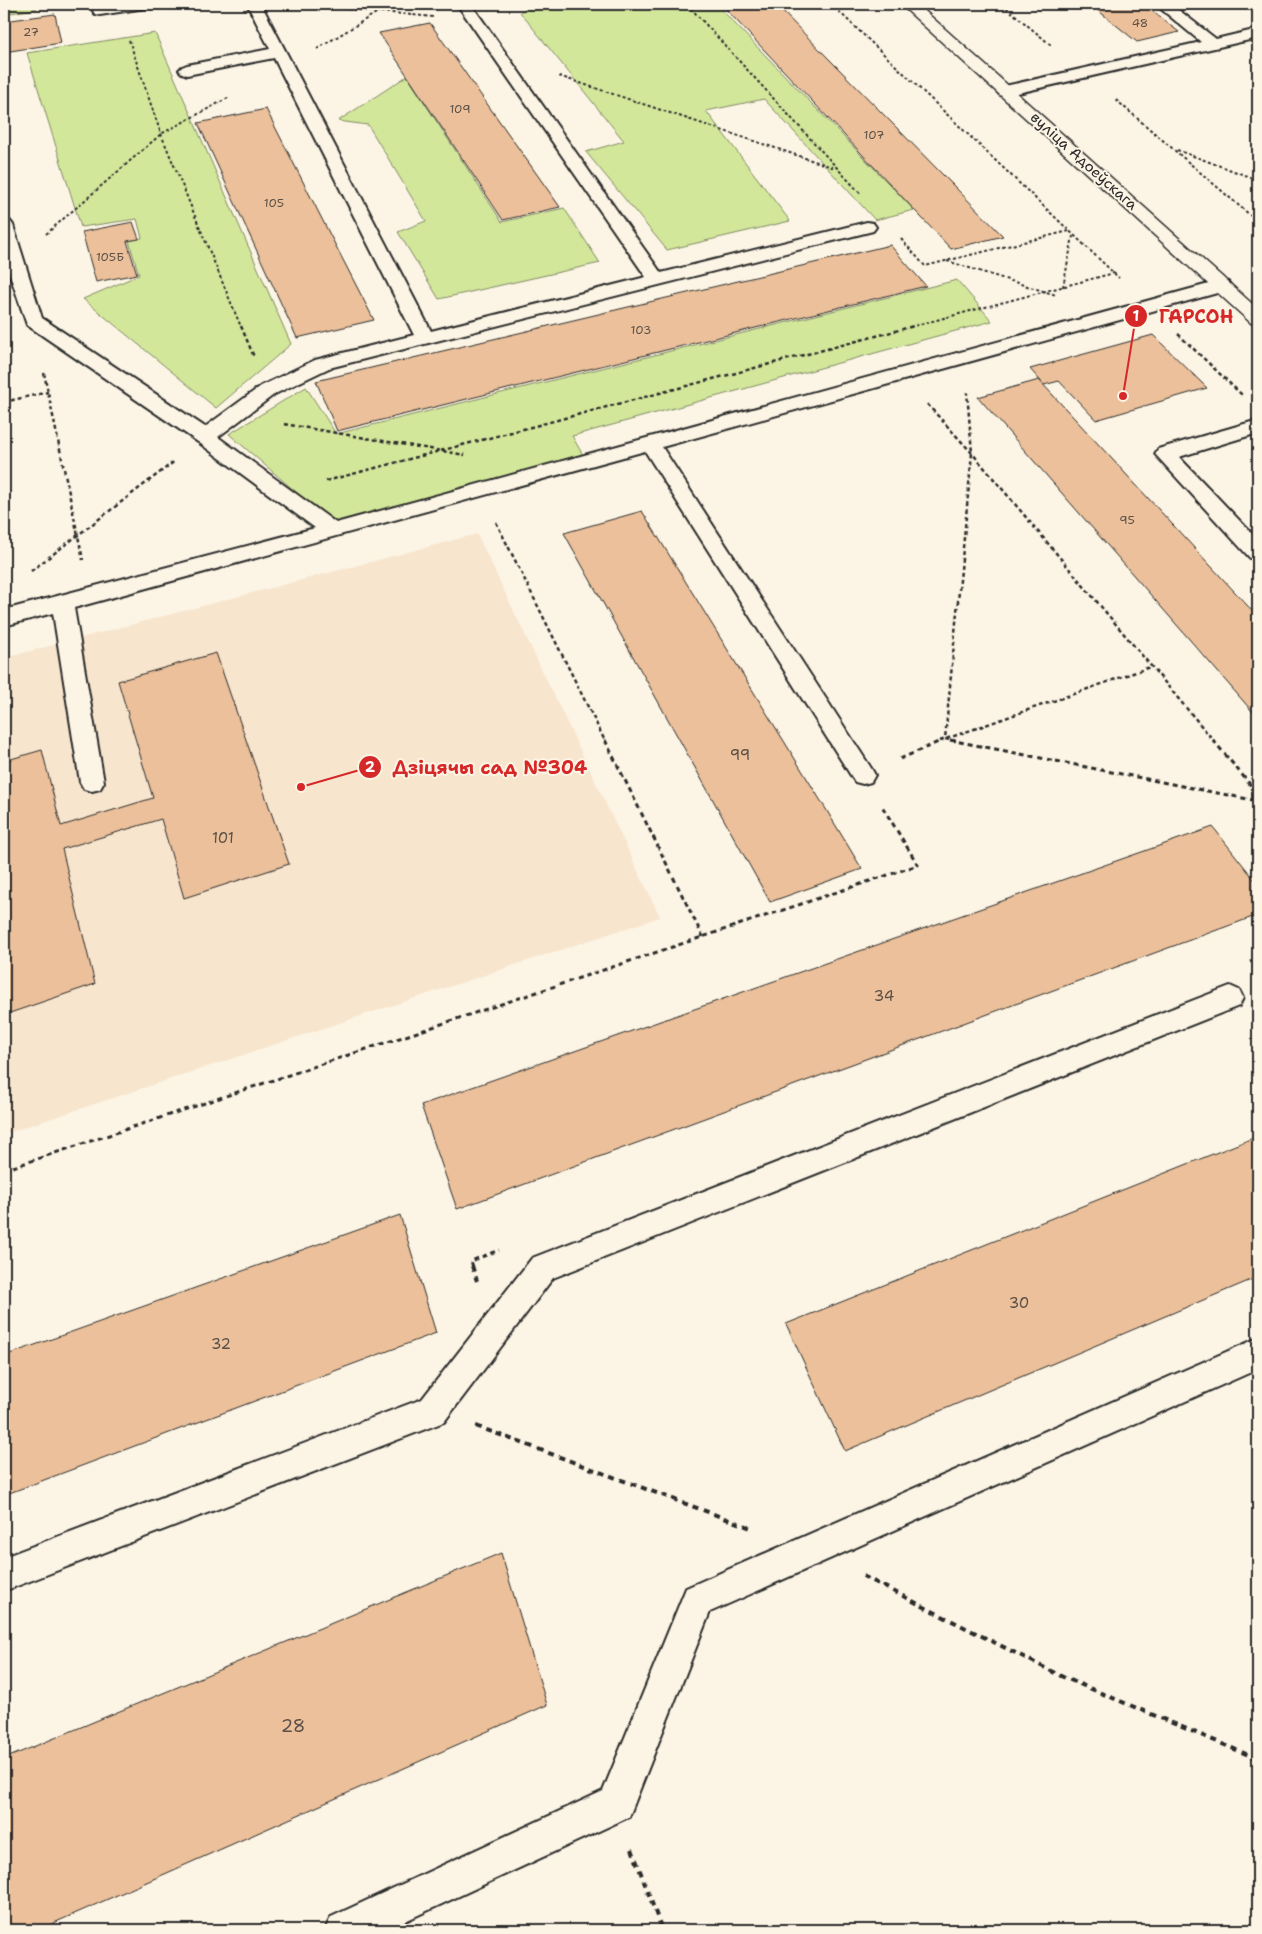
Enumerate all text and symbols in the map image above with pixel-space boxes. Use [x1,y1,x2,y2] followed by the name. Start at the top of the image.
[1132,15,1148,31] house number: 48
[23,24,39,40] house number: 27
[449,101,471,117] house number: 109
[1026,107,1142,215] street label: вуліца Адоеўскага
[864,127,884,143] house number: 107
[264,195,284,211] house number: 105
[96,249,124,265] house number: 105Б
[1124,299,1244,333] callout: ГАРСОН
[1159,304,1233,329] text: ГАРСОН
[1133,306,1140,326] text: 1
[631,322,651,338] house number: 103
[1119,512,1135,528] house number: 95
[730,745,750,765] house number: 99
[357,750,597,784] callout: Дзіцячы сад №304
[393,755,588,780] text: Дзіцячы сад №304
[365,757,376,777] text: 2
[212,828,234,848] house number: 101
[874,986,894,1006] house number: 34
[1009,1293,1029,1313] house number: 30
[211,1334,231,1354] house number: 32
[281,1714,305,1738] house number: 28

